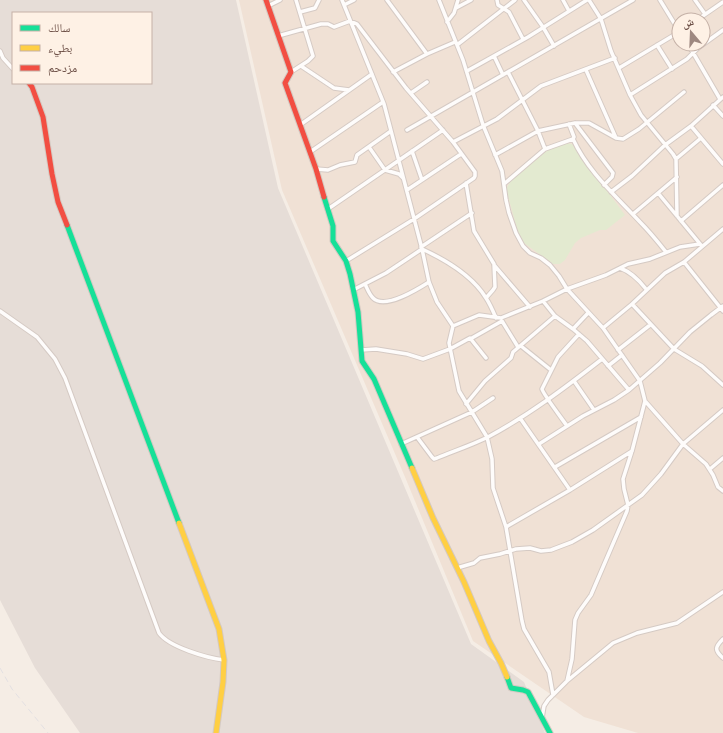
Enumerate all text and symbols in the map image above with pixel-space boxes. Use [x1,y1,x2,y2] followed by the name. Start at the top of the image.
[12,12,152,84] legend
[671,12,711,52] north arrow
[680,15,696,32] text: ش
[48,21,70,36] text: سالك
[48,41,72,58] text: بطيء
[48,61,77,76] text: مزدحم

